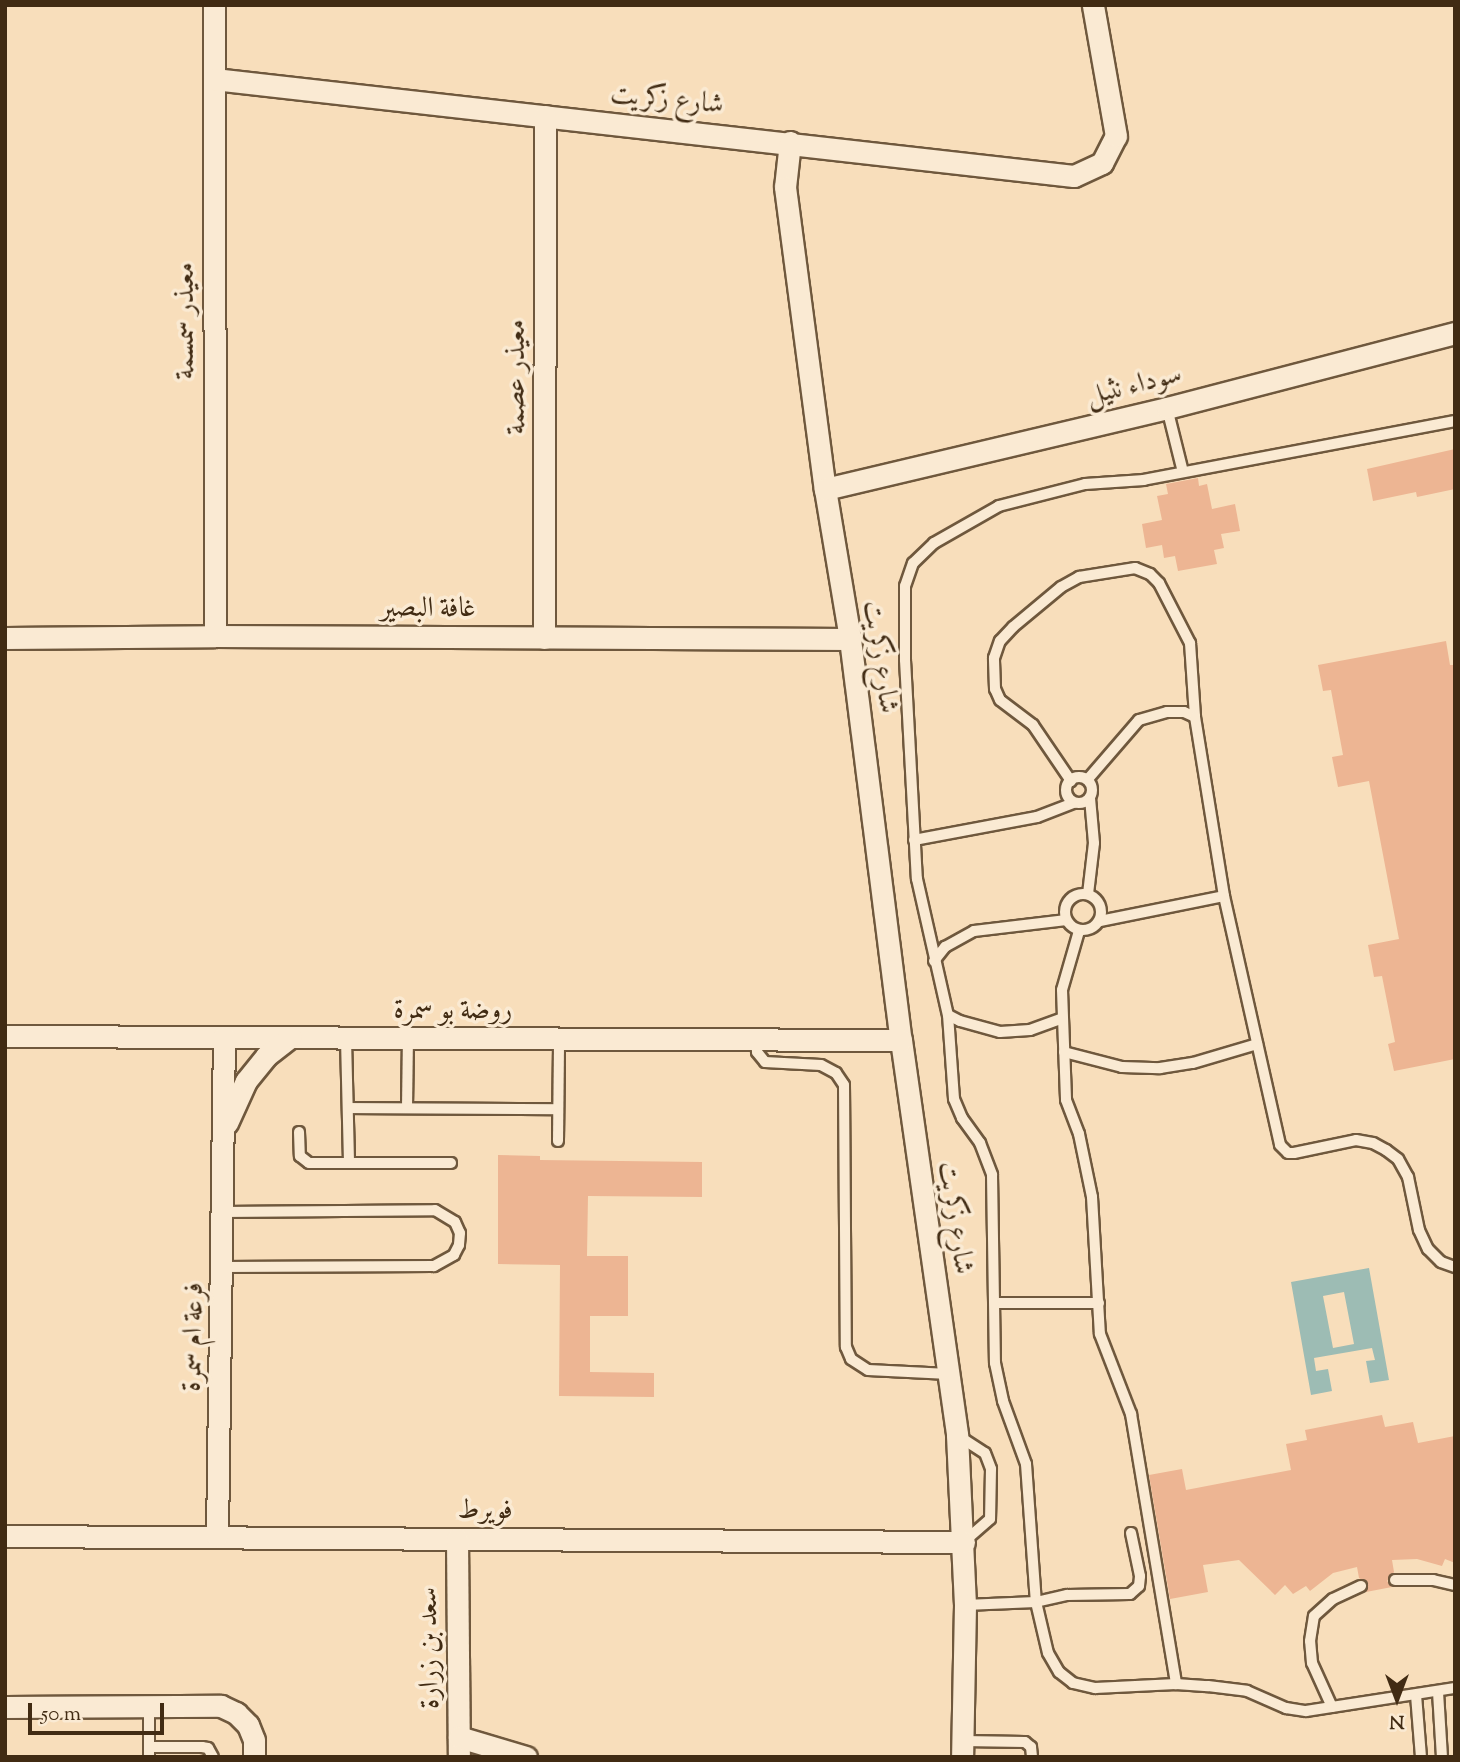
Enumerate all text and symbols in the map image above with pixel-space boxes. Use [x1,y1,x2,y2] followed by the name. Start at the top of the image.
[609,77,725,123] street label: شارع زكريت
[169,262,203,380] street label: معيذر سمسمة
[500,319,534,435] street label: معيذر عصمة
[1083,358,1185,414] street label: سوداء نثيل
[380,592,476,626] street label: غافة البصير
[855,599,905,715] street label: شارع زكريت
[394,994,512,1028] street label: روضة بو سمرة
[930,1160,980,1276] street label: شارع زكريت
[176,1282,212,1392] street label: فرعة ام سمرة
[457,1494,513,1528] street label: فويرط
[412,1587,448,1709] street label: سعد بن زرارة
[1362,1664,1432,1734] north arrow
[32,1688,168,1732] scale bar
[41,1700,81,1730] text: 50 m
[1389,1707,1405,1734] text: N

